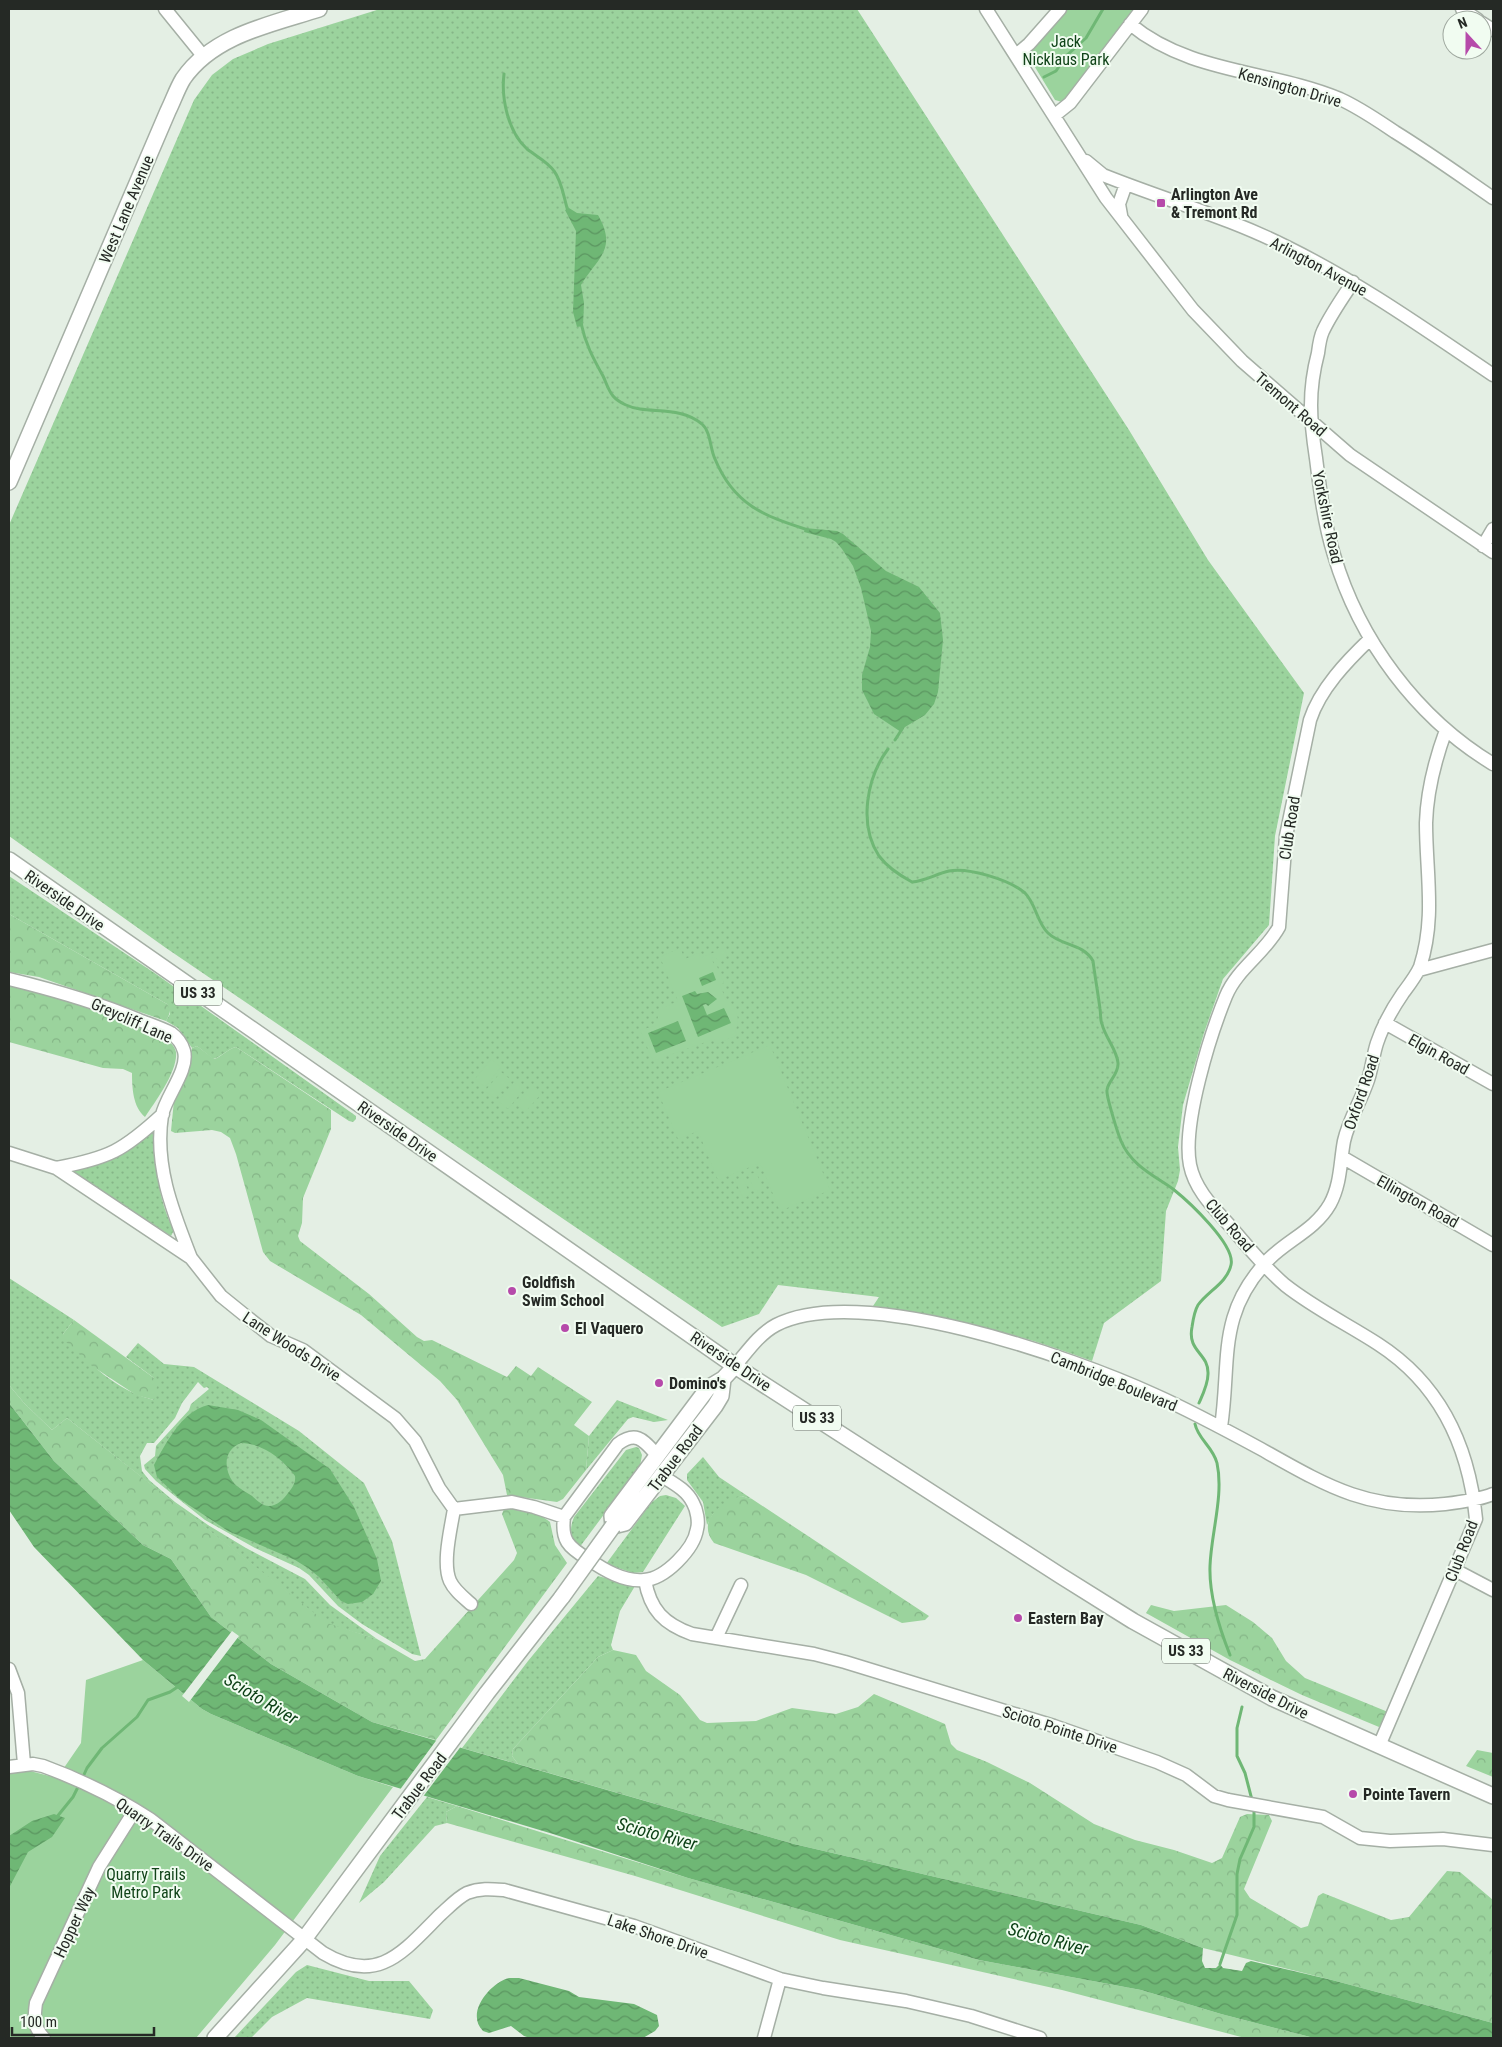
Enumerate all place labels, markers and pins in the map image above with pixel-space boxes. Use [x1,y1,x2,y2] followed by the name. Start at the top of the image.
[1171,185,1258,222] place label: Arlington Ave & Tremont Rd
[1155,197,1167,209] marker: Arlington Ave & Tremont Rd
[522,1273,604,1310] place label: Goldfish Swim School
[506,1285,518,1297] marker: Goldfish Swim School
[575,1319,643,1338] place label: El Vaquero
[559,1322,571,1334] marker: El Vaquero
[669,1374,726,1393] place label: Domino's
[653,1377,665,1389] marker: Domino's
[1028,1609,1104,1628] place label: Eastern Bay
[1012,1612,1024,1624] marker: Eastern Bay
[1363,1785,1450,1804] place label: Pointe Tavern
[1347,1788,1359,1800] marker: Pointe Tavern

